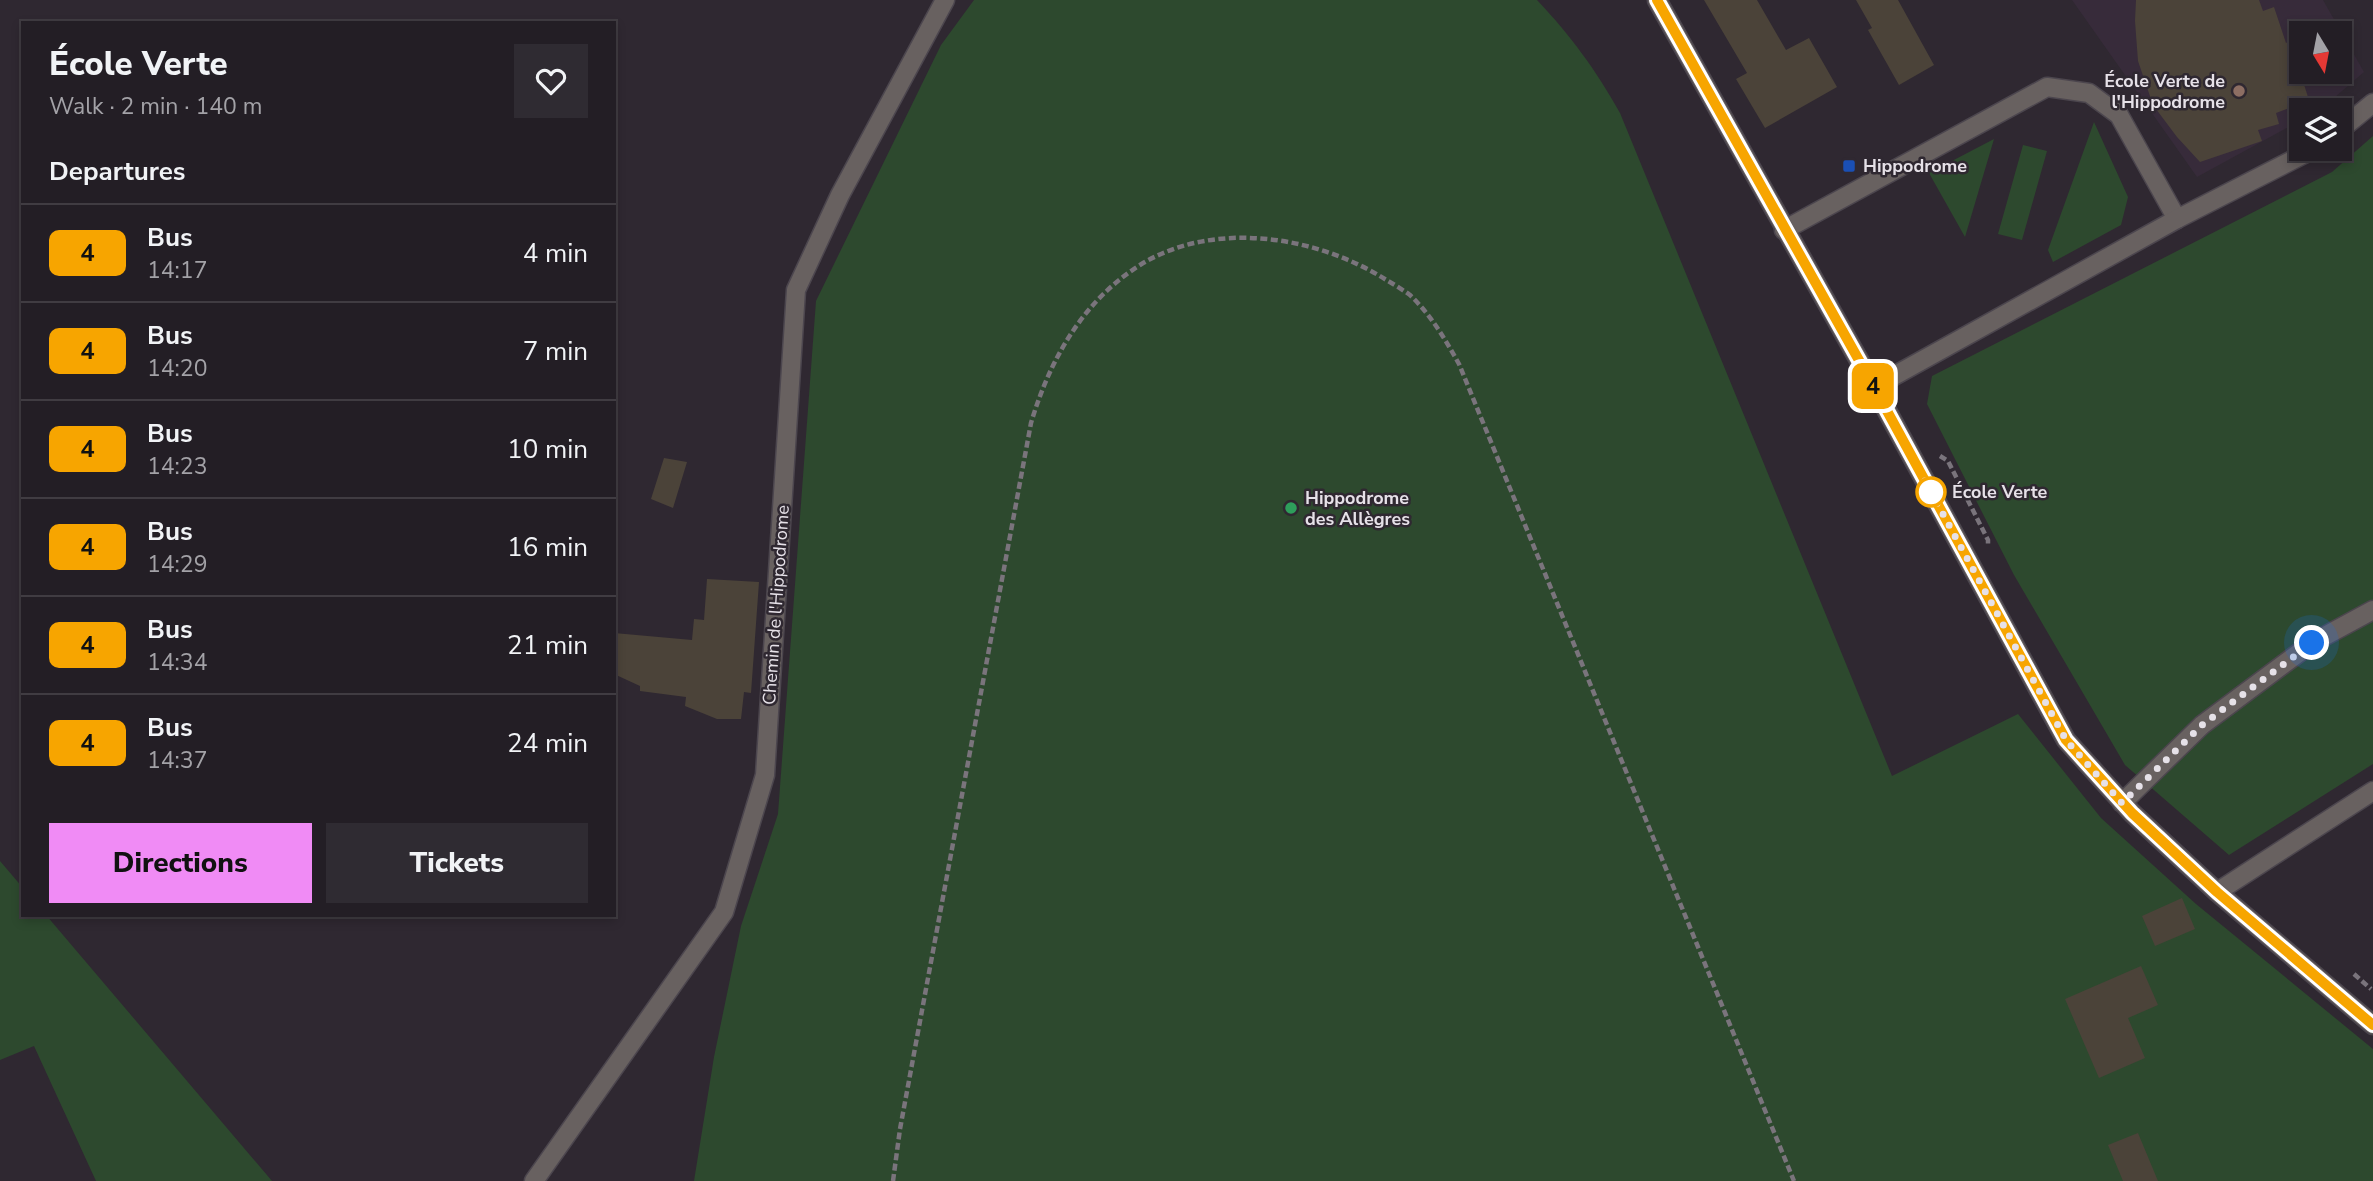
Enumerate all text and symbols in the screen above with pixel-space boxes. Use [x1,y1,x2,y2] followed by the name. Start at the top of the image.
[2289,21,2352,84] north arrow
[2289,21,2352,161] map controls
[49,42,228,87] text: École Verte
[514,44,588,118] button: heart
[2104,69,2225,114] place label: École Verte de l'Hippodrome
[2231,83,2247,99] marker: École Verte de l'Hippodrome
[49,91,262,122] text: Walk · 2 min · 140 m
[2289,98,2352,161] button: layers
[49,154,185,189] text: Departures
[1863,154,1967,178] place label: Hippodrome
[1841,158,1857,174] marker: Hippodrome
[147,220,193,255] text: Bus
[523,236,588,271] text: 4 min
[80,237,95,269] text: 4
[147,255,207,286] text: 14:17
[147,318,193,353] text: Bus
[523,334,588,369] text: 7 min
[80,335,95,367] text: 4
[147,353,207,384] text: 14:20
[1850,363,1896,409] line badge: 4
[1866,370,1880,402] text: 4
[147,416,193,451] text: Bus
[507,432,588,467] text: 10 min
[80,433,95,465] text: 4
[147,451,207,482] text: 14:23
[1916,477,1946,507] marker: École Verte
[1952,480,2047,504] place label: École Verte
[1305,486,1410,531] place label: Hippodrome des Allègres
[1283,500,1299,516] marker: Hippodrome des Allègres
[757,504,795,706] street label: Chemin de l'Hippodrome
[147,514,193,549] text: Bus
[507,530,588,565] text: 16 min
[80,531,95,563] text: 4
[147,549,207,580] text: 14:29
[147,612,193,647] text: Bus
[2294,625,2329,660] your location
[507,628,588,663] text: 21 min
[80,629,95,661] text: 4
[147,647,207,678] text: 14:34
[147,710,193,745] text: Bus
[507,726,588,761] text: 24 min
[80,727,95,759] text: 4
[147,745,207,776] text: 14:37
[49,823,312,903] button: Directions
[326,823,588,903] button: Tickets

